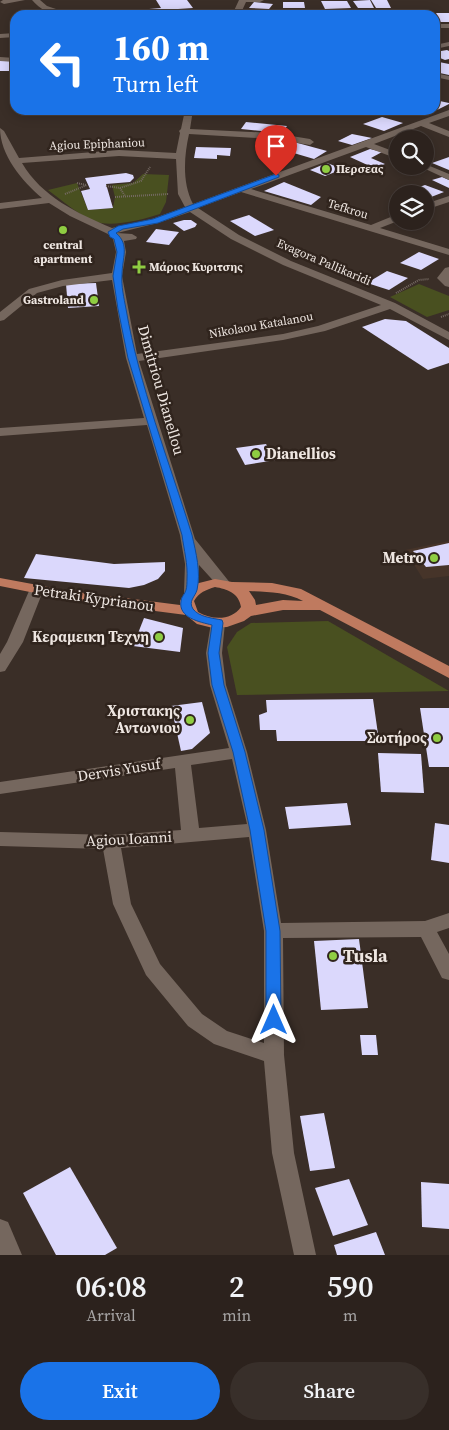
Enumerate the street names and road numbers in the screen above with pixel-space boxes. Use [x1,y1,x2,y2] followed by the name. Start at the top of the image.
[49,134,145,154] street label: Agiou Epiphaniou
[326,195,370,223] street label: Tefkrou
[274,235,374,289] street label: Evagora Pallikaridi
[208,308,314,342] street label: Nikolaou Katalanou
[133,322,190,457] street label: Dimitriou Dianellou
[33,579,156,616] street label: Petraki Kyprianou
[76,752,164,786] street label: Dervis Yusuf
[85,826,173,851] street label: Agiou Ioanni

